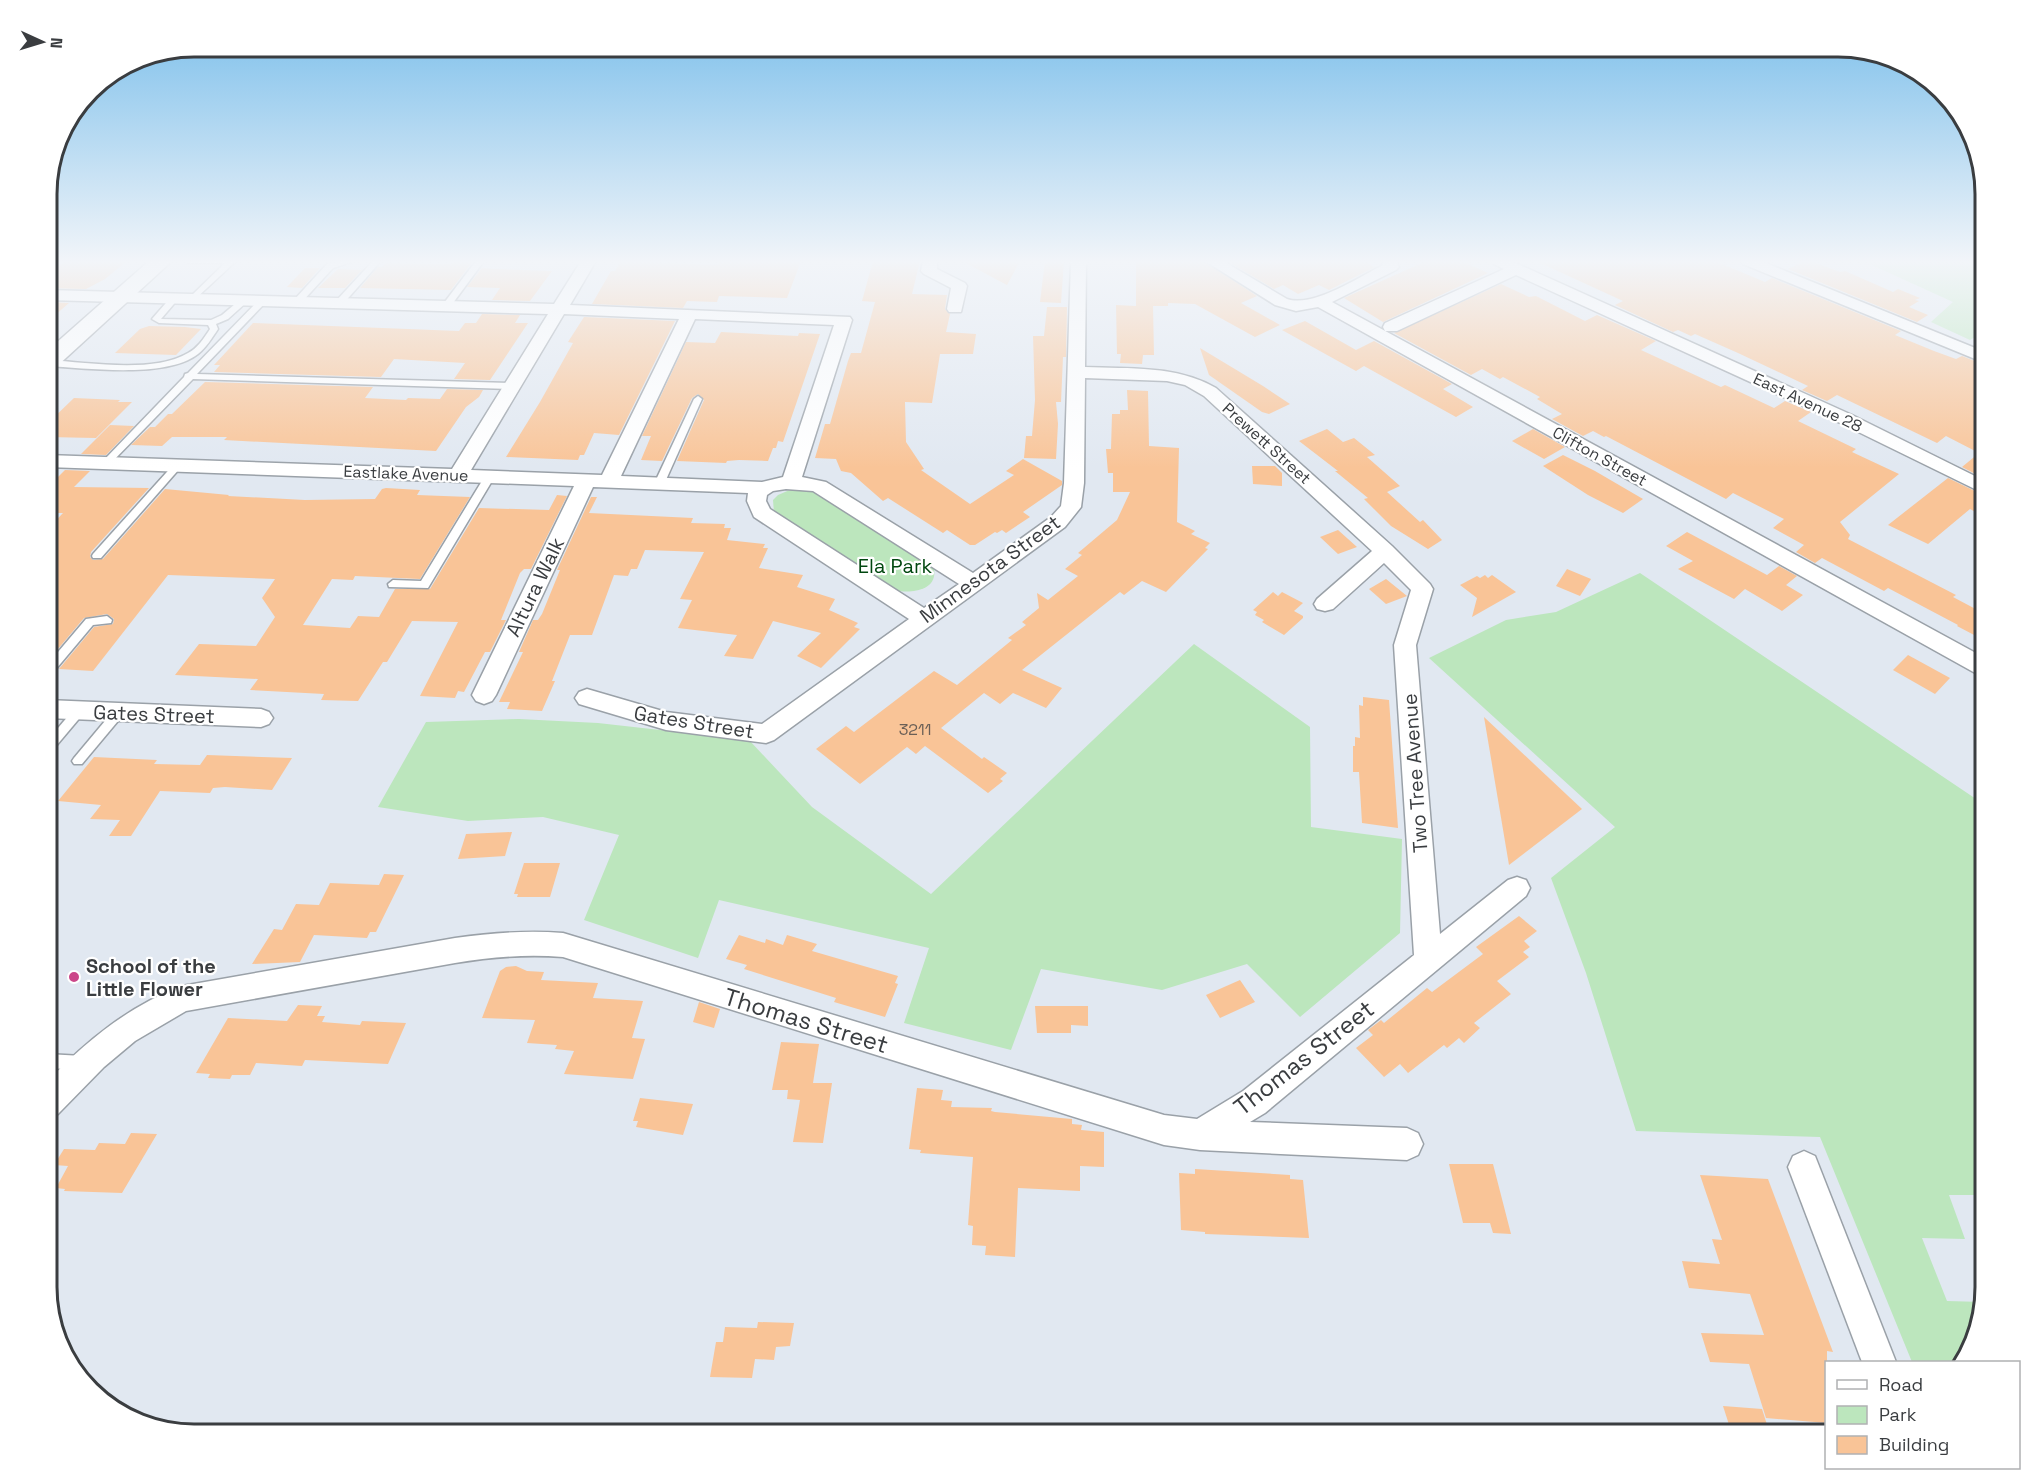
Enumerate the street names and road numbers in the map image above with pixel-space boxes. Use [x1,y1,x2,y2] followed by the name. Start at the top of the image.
[1750,368,1866,437] street label: East Avenue 28
[1218,398,1315,489] street label: Prewett Street
[1549,422,1651,491] street label: Clifton Street
[343,461,469,486] street label: Eastlake Avenue
[914,509,1066,629] street label: Minnesota Street
[500,533,570,641] street label: Altura Walk
[1396,692,1434,854] street label: Two Tree Avenue
[93,699,215,729] street label: Gates Street
[632,700,756,744] street label: Gates Street
[720,981,892,1060] street label: Thomas Street
[1227,993,1380,1122] street label: Thomas Street

